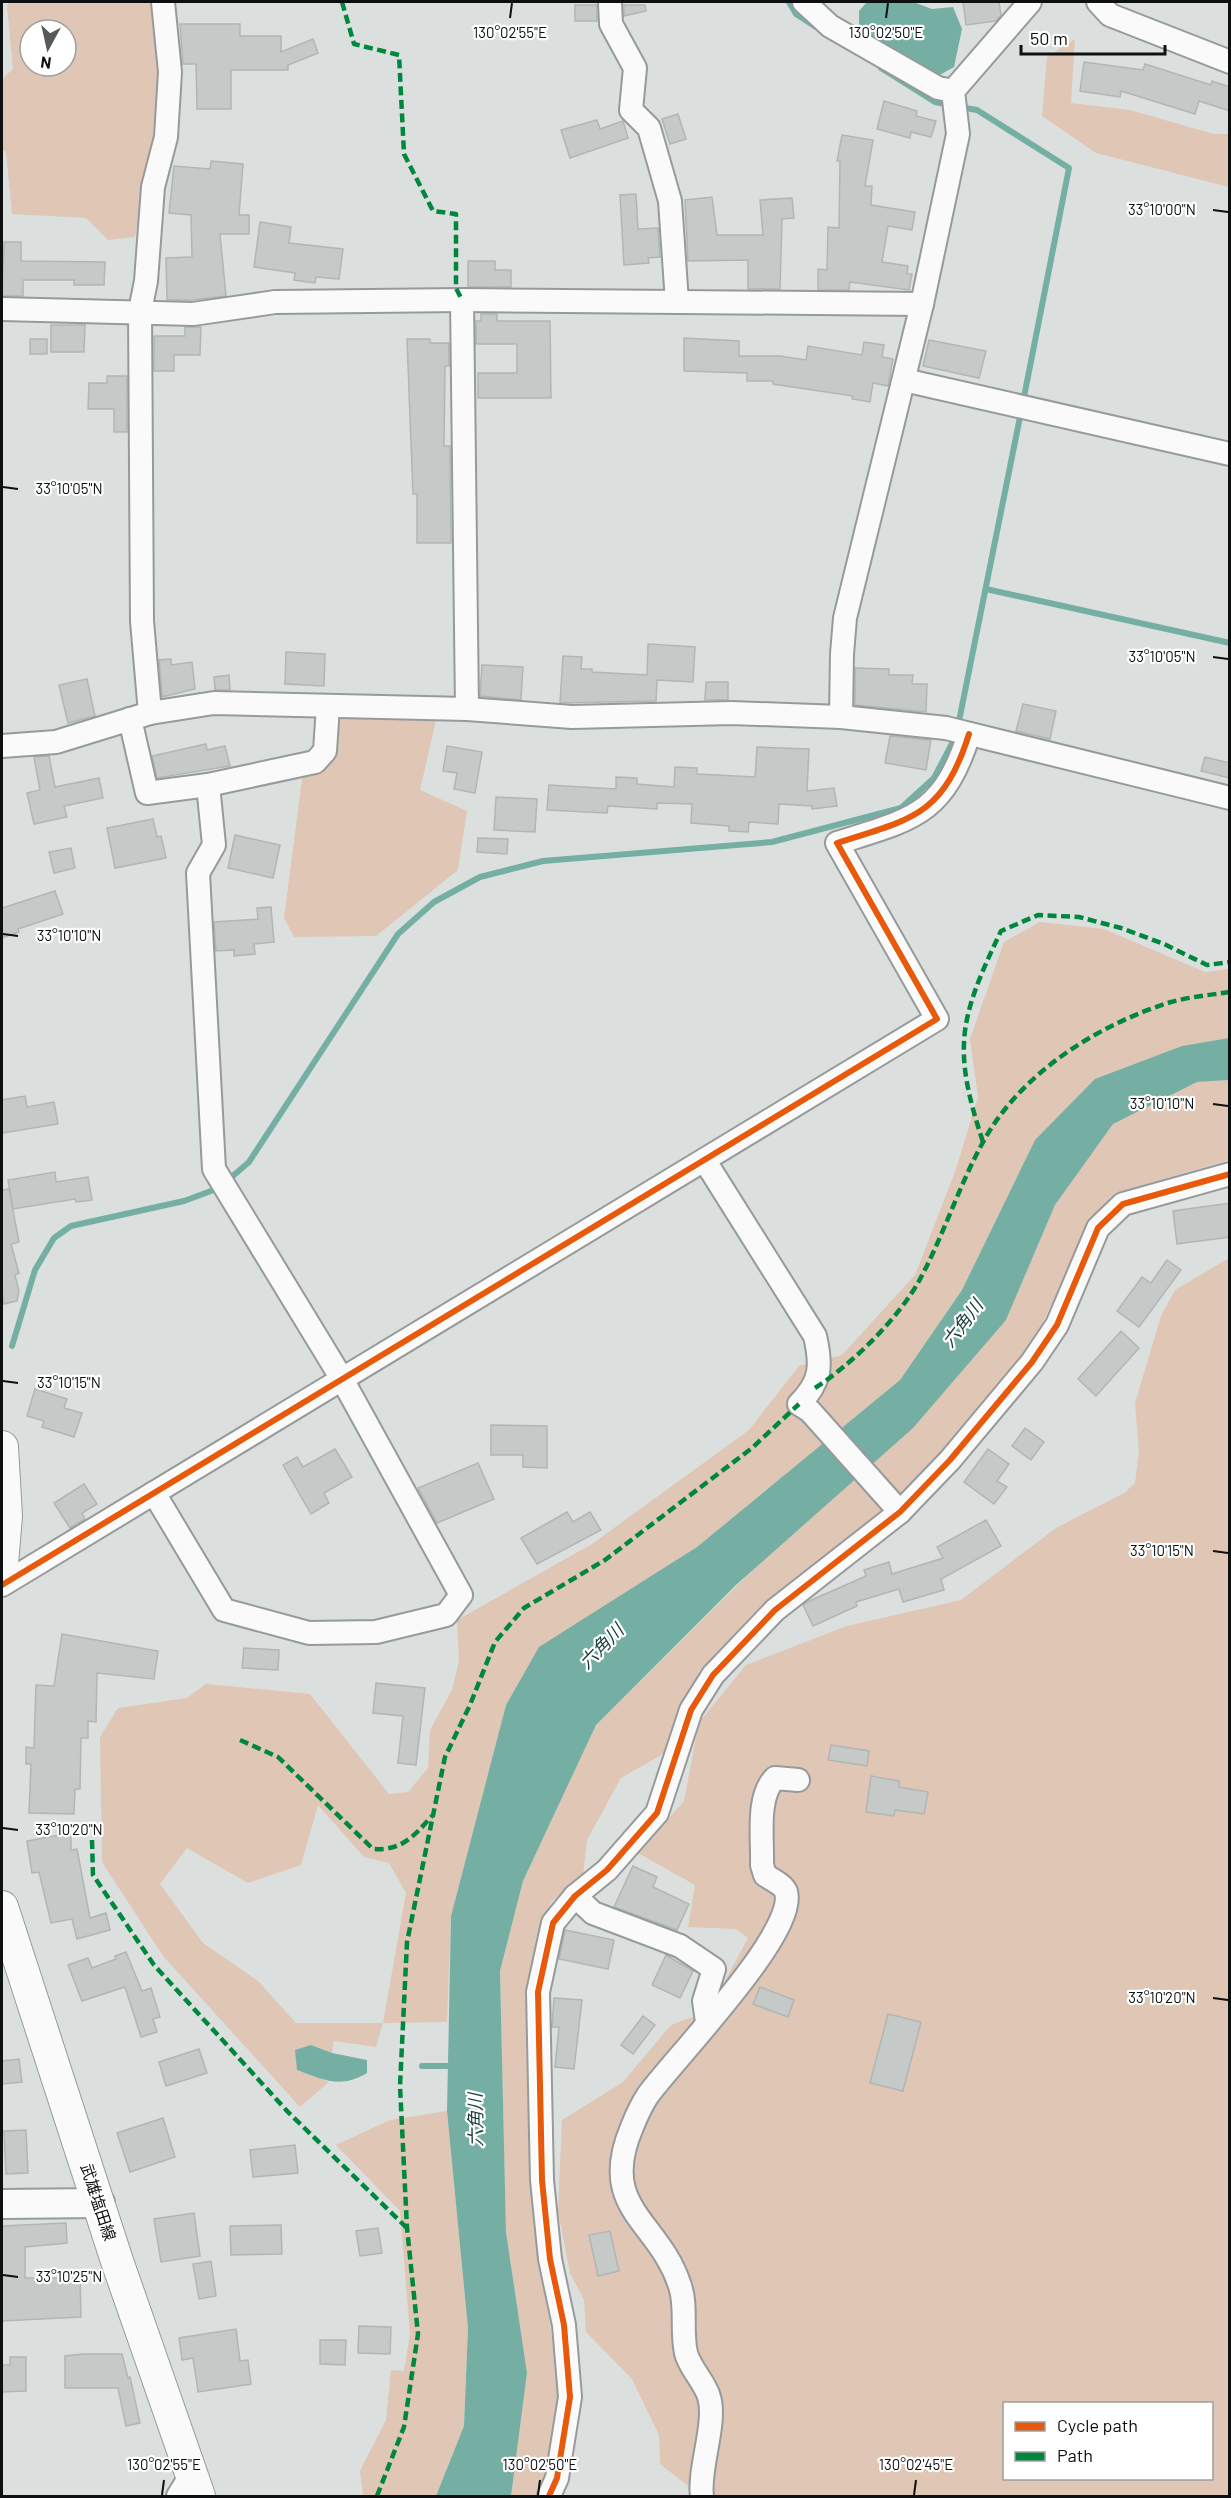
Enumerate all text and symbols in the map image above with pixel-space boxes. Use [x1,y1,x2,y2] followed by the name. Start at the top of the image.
[18,18,78,78] north arrow
[1021,18,1165,56] scale bar
[473,23,547,41] text: 130°02'55"E
[849,23,923,41] text: 130°02'50"E
[1030,27,1068,49] text: 50 m
[39,53,52,73] text: N
[1128,200,1196,218] text: 33°10'00"N
[35,479,103,497] text: 33°10'05"N
[1128,647,1196,665] text: 33°10'05"N
[37,926,101,944] text: 33°10'10"N
[1130,1094,1194,1112] text: 33°10'10"N
[937,1293,988,1351] water label: 六角川
[37,1373,101,1391] text: 33°10'15"N
[1130,1541,1194,1559] text: 33°10'15"N
[574,1617,629,1673] water label: 六角川
[35,1820,103,1838] text: 33°10'20"N
[1128,1988,1196,2006] text: 33°10'20"N
[463,2091,486,2147] water label: 六角川
[78,2161,120,2243] street label: 武雄塩田線
[36,2267,102,2285] text: 33°10'25"N
[1003,2402,1213,2480] legend
[1057,2414,1138,2436] text: Cycle path
[1057,2444,1093,2466] text: Path
[127,2455,201,2473] text: 130°02'55"E
[503,2455,577,2473] text: 130°02'50"E
[879,2455,953,2473] text: 130°02'45"E

